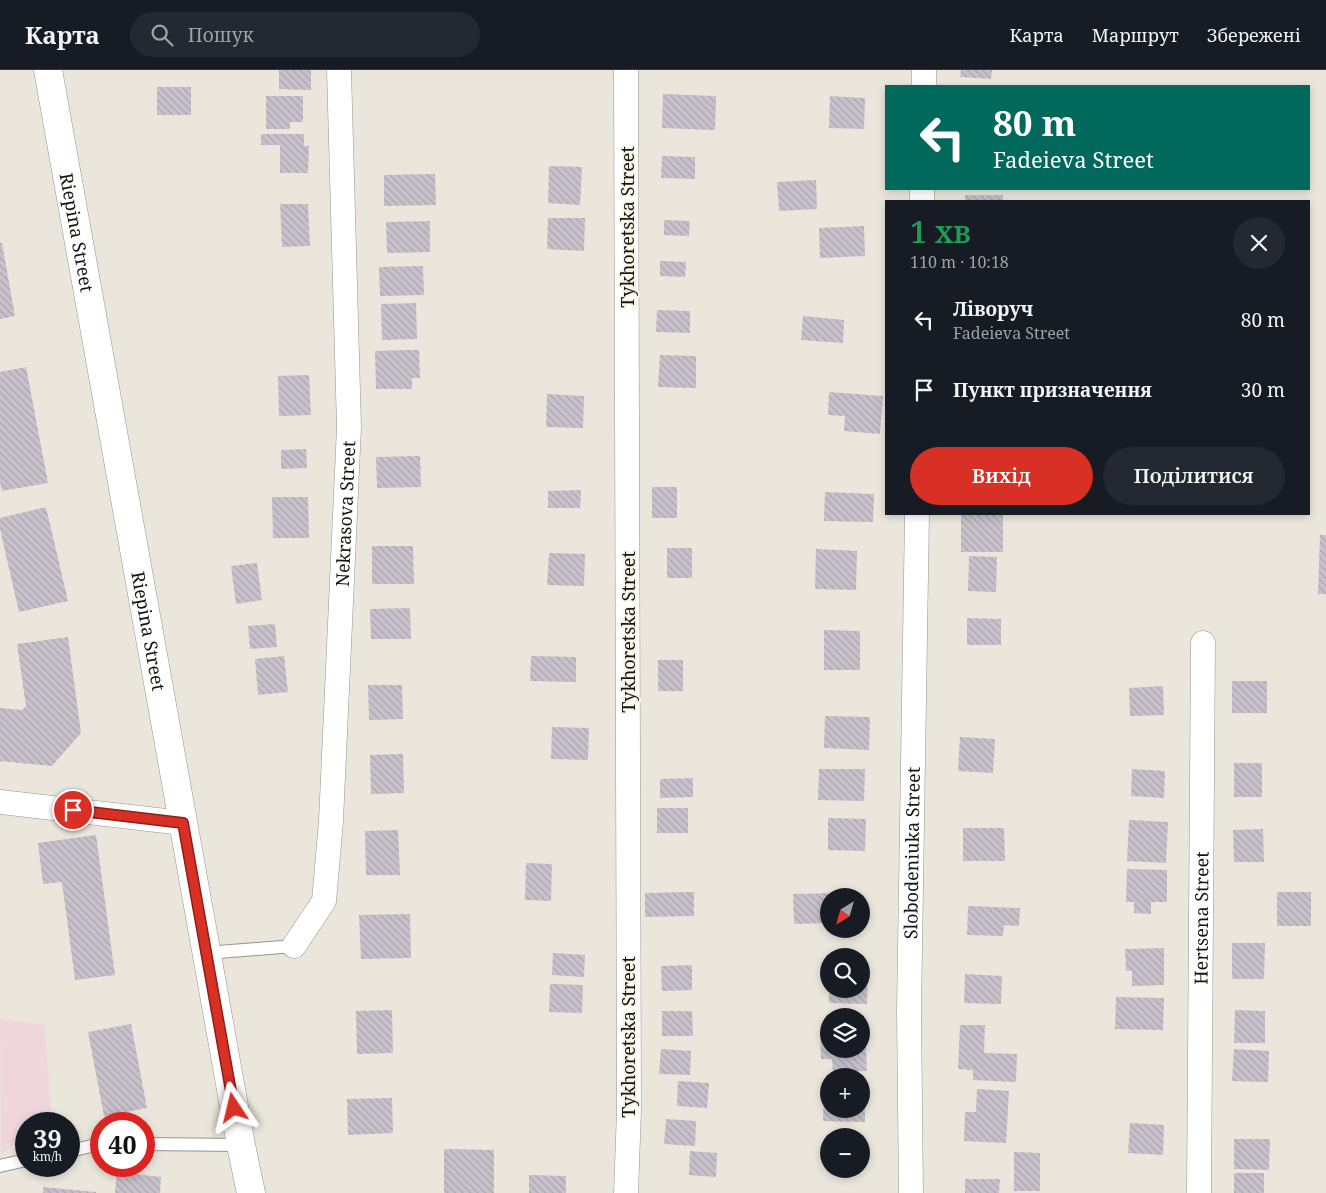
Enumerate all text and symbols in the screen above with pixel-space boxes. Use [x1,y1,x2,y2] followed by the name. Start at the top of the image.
[130,12,480,57] search box
[25,18,100,51] text: Карта
[148,21,176,49] icon: search
[188,22,254,48] text: Пошук
[1010,23,1064,47] text: Карта
[1092,23,1179,47] text: Маршрут
[1207,23,1301,47] text: Збережені
[993,99,1076,146] text: 80 m
[910,105,975,170] icon: left
[993,144,1154,174] text: Fadeieva Street
[615,146,639,308] street label: Tykhoretska Street
[55,171,100,294] street label: Riepina Street
[910,211,971,252] text: 1 хв
[1233,217,1285,269] button: close
[910,251,1009,273] text: 110 m · 10:18
[953,296,1033,322] text: Ліворуч
[910,306,938,334] icon: left
[1241,307,1285,333] text: 80 m
[953,322,1070,344] text: Fadeieva Street
[910,376,938,404] icon: arrive
[953,377,1152,403] text: Пункт призначення
[1241,377,1285,403] text: 30 m
[330,440,360,587] street label: Nekrasova Street
[910,447,1093,505] button: Вихід
[1103,447,1285,505] button: Поділитися
[616,551,640,713] street label: Tykhoretska Street
[126,569,171,693] street label: Riepina Street
[898,767,925,939] street label: Slobodeniuka Street
[52,789,94,831] pin
[59,796,87,824] icon: arrive
[1189,851,1213,985] street label: Hertsena Street
[820,888,870,938] north arrow
[820,888,870,1178] map controls
[820,948,870,998] button: search
[616,956,640,1118] street label: Tykhoretska Street
[820,1008,870,1058] button: layers
[820,1068,870,1118] button: +
[207,1081,259,1133] position arrow
[90,1112,155,1177] speed limit sign: 40
[33,1121,62,1155] text: 39
[820,1128,870,1178] button: −
[33,1148,62,1165] text: km/h

